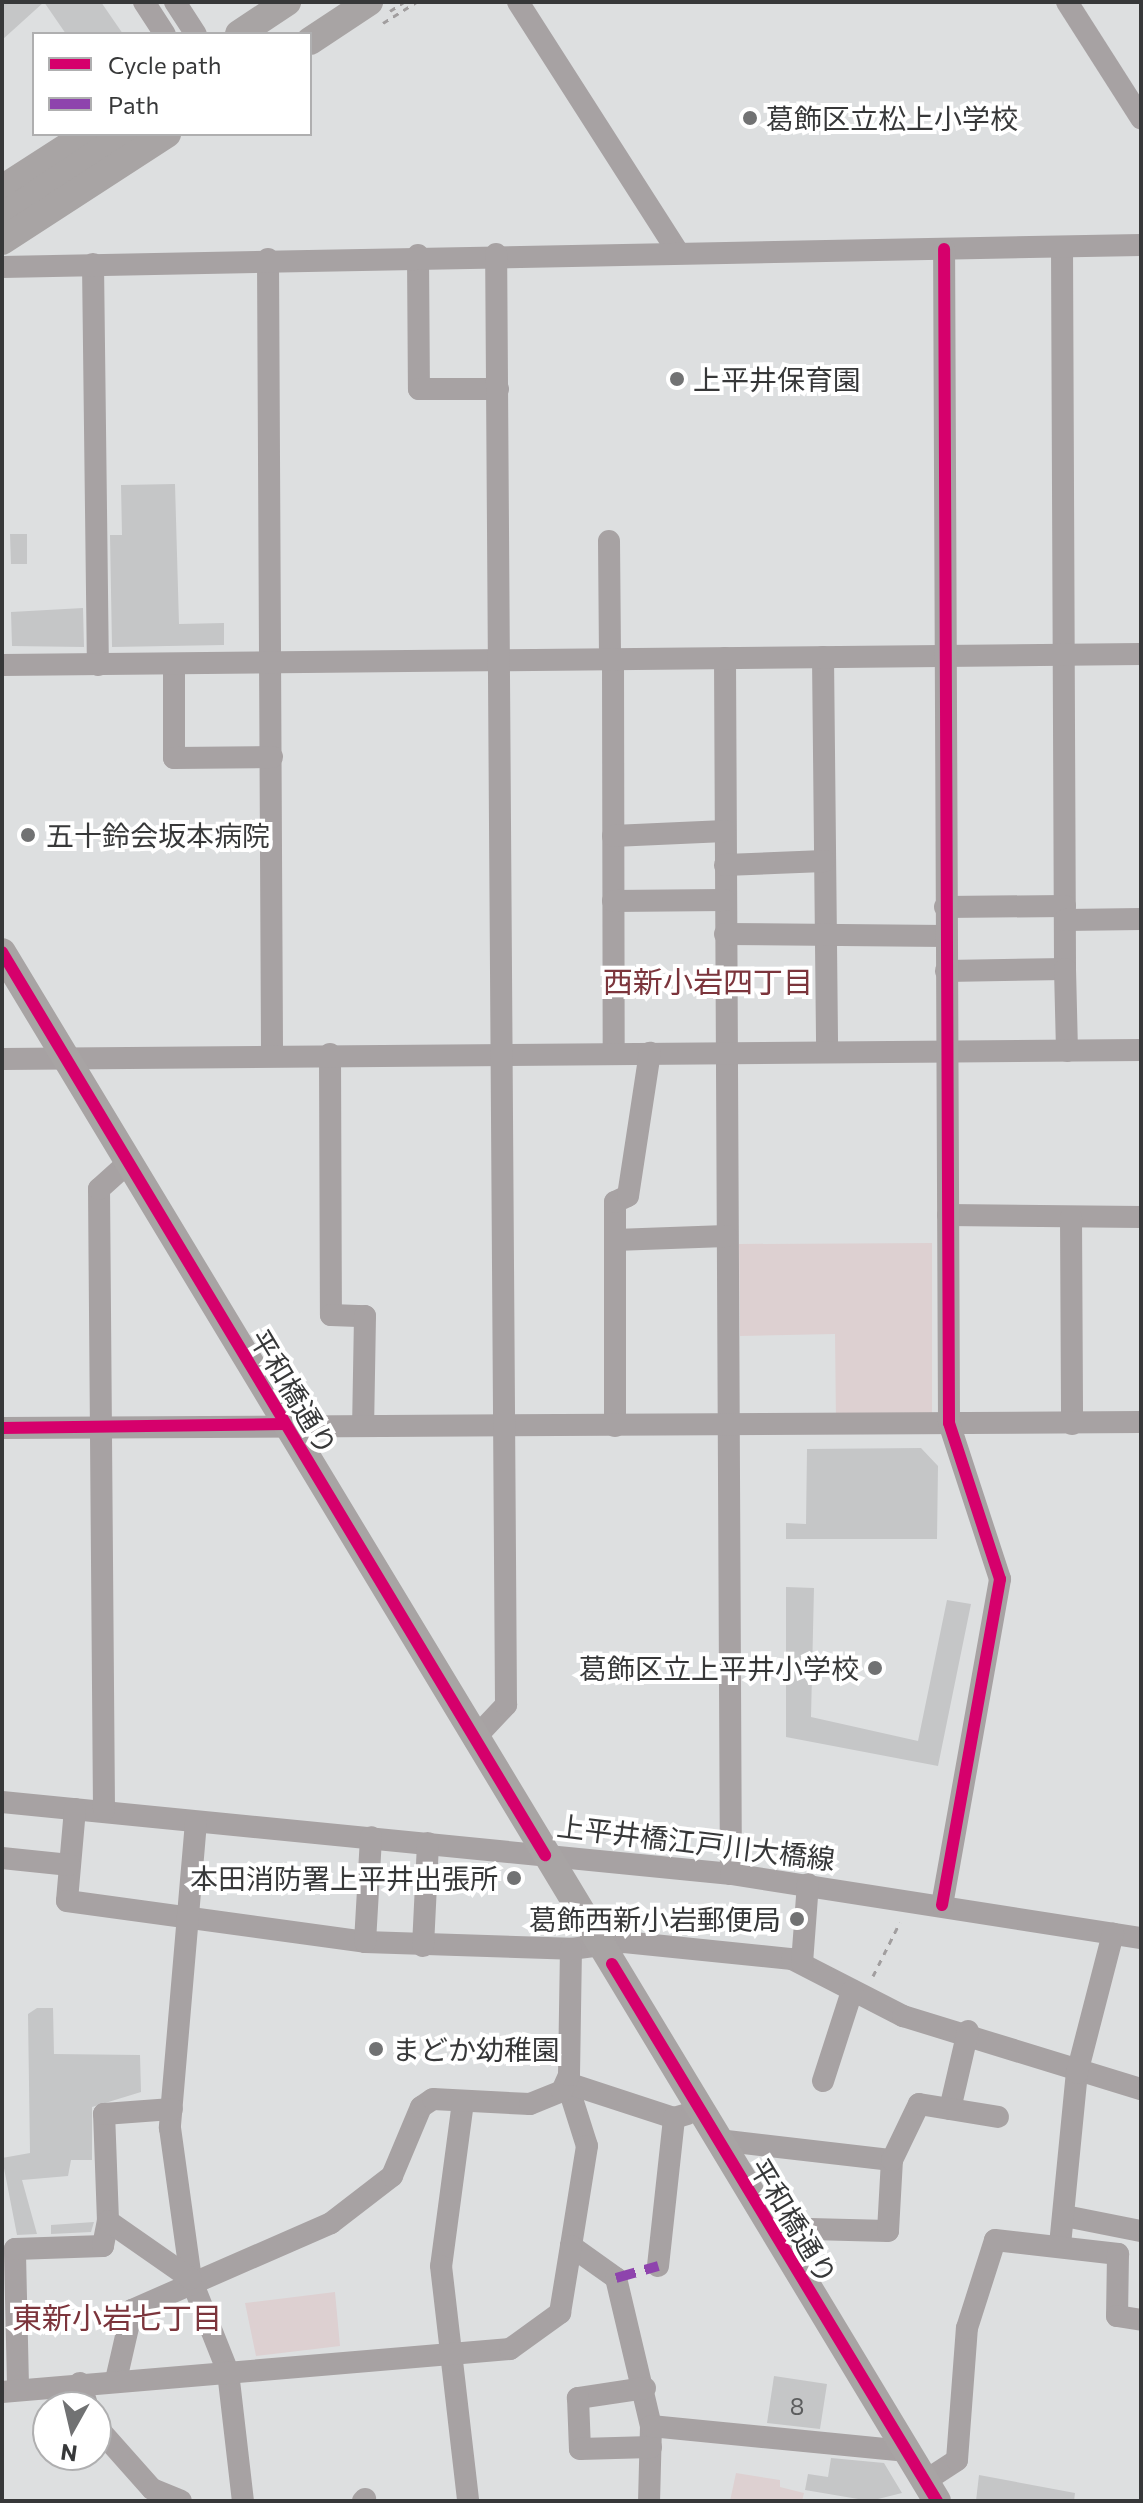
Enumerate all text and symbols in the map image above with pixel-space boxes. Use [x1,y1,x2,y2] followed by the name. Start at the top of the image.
[32,32,312,136] legend
[108,50,222,79] text: Cycle path
[108,90,159,119] text: Path
[766,101,1018,135] place label: 葛飾区立松上小学校
[741,109,759,127] marker: 葛飾区立松上小学校
[693,362,861,396] place label: 上平井保育園
[668,370,686,388] marker: 上平井保育園
[46,818,270,852] place label: 五十鈴会坂本病院
[17,824,39,846] marker: 五十鈴会坂本病院
[603,963,813,999] district label: 西新小岩四丁目
[244,1323,344,1461] street label: 平和橋通り
[579,1651,859,1685] place label: 葛飾区立上平井小学校
[866,1659,884,1677] marker: 葛飾区立上平井小学校
[555,1808,837,1876] street label: 上平井橋江戸川大橋線
[190,1861,498,1895] place label: 本田消防署上平井出張所
[505,1869,523,1887] marker: 本田消防署上平井出張所
[529,1902,781,1936] place label: 葛飾西新小岩郵便局
[788,1910,806,1928] marker: 葛飾西新小岩郵便局
[392,2032,560,2066] place label: まどか幼稚園
[367,2040,385,2058] marker: まどか幼稚園
[744,2152,844,2290] street label: 平和橋通り
[12,2299,222,2335] district label: 東新小岩七丁目
[32,2391,112,2471] north arrow
[790,2392,804,2420] house number: 8
[59,2439,79,2468] text: N

